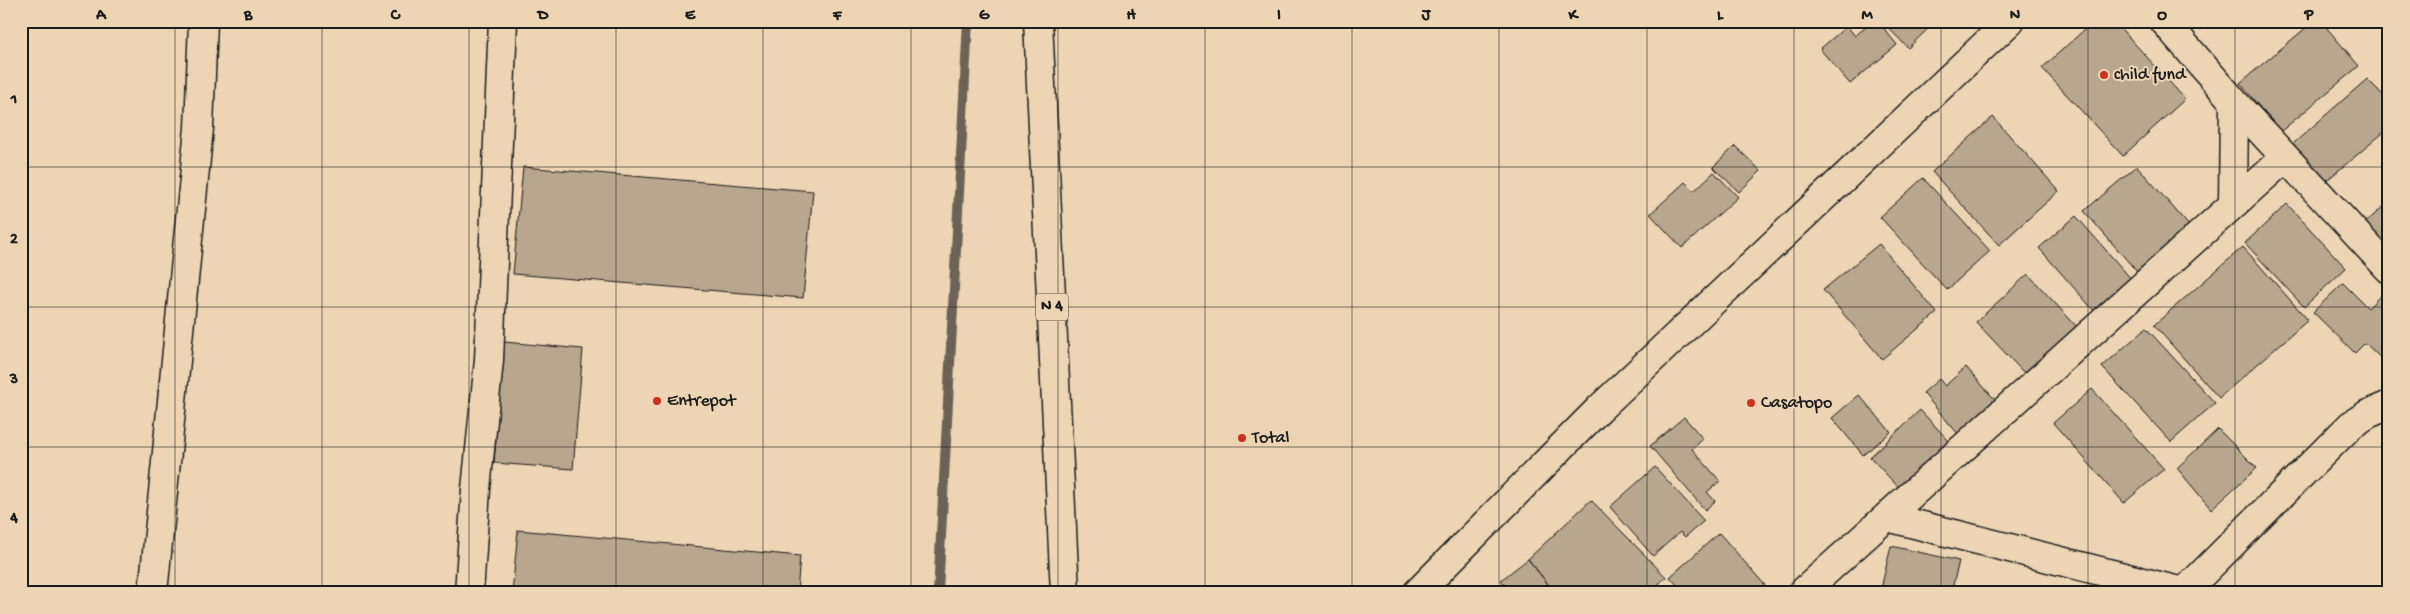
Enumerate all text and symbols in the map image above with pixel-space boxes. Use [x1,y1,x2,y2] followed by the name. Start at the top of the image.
[95,7,107,26] text: A
[243,7,253,26] text: B
[390,7,401,26] text: C
[536,7,549,26] text: D
[685,7,696,26] text: E
[832,7,843,26] text: F
[979,7,990,26] text: G
[1126,7,1136,26] text: H
[1277,7,1281,26] text: I
[1421,7,1432,26] text: J
[1568,7,1580,26] text: K
[1717,7,1724,26] text: L
[1861,7,1873,26] text: M
[2010,7,2021,26] text: N
[2157,7,2167,26] text: O
[2304,7,2315,26] text: P
[2114,65,2187,86] place label: child fund
[2098,69,2110,81] marker: child fund
[10,91,17,110] text: 1
[10,231,18,250] text: 2
[1036,294,1068,320] road number: N 4
[9,371,18,390] text: 3
[667,391,737,412] place label: Entrepot
[1761,393,1832,414] place label: Casatopo
[651,395,663,407] marker: Entrepot
[1745,397,1757,409] marker: Casatopo
[1251,428,1290,449] place label: Total
[1236,432,1248,444] marker: Total
[9,510,18,529] text: 4

